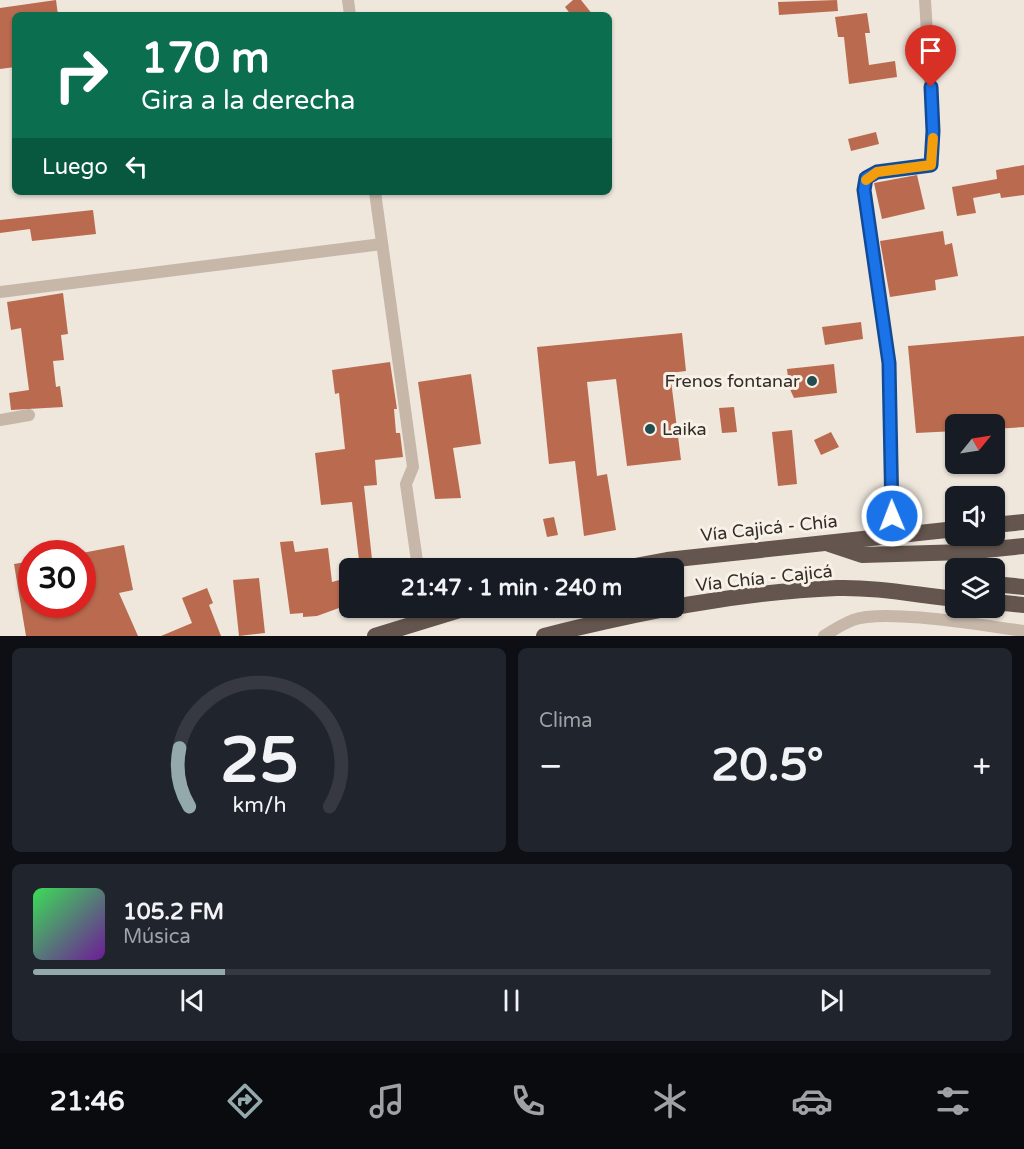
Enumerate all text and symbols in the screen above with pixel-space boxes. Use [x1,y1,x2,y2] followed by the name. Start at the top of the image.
[905,25,956,87] pin
[141,33,270,84] text: 170 m
[914,34,947,67] icon: arrive
[42,36,120,114] icon: right
[141,84,355,117] text: Gira a la derecha
[120,150,153,183] icon: left
[42,154,108,180] text: Luego
[664,370,800,392] place label: Frenos fontanar
[805,374,819,388] marker: Frenos fontanar
[945,414,1005,474] north arrow
[945,414,1005,618] map controls
[662,418,707,440] place label: Laika
[643,422,657,436] marker: Laika
[860,484,924,548] position arrow
[945,486,1005,546] button: sound
[699,510,839,546] street label: Vía Cajicá - Chía
[18,540,96,618] speed limit sign: 30
[945,558,1005,618] button: layers
[694,560,834,596] street label: Vía Chía - Cajicá
[401,575,622,601] text: 21:47 · 1 min · 240 m
[539,709,592,733] text: Clima
[220,724,298,799] text: 25
[711,739,824,793] text: 20.5°
[539,747,563,786] text: −
[972,747,991,786] text: +
[232,792,286,818] text: km/h
[123,899,224,925] text: 105.2 FM
[123,925,191,949] text: Música
[176,984,209,1017] icon: previous
[495,984,528,1017] icon: pause
[815,984,848,1017] icon: next
[224,1080,266,1122] icon: directions
[366,1080,408,1122] icon: music
[507,1080,549,1122] icon: phone
[649,1080,691,1122] icon: climate
[791,1080,833,1122] icon: car
[932,1080,974,1122] icon: filters
[50,1085,125,1118] text: 21:46

